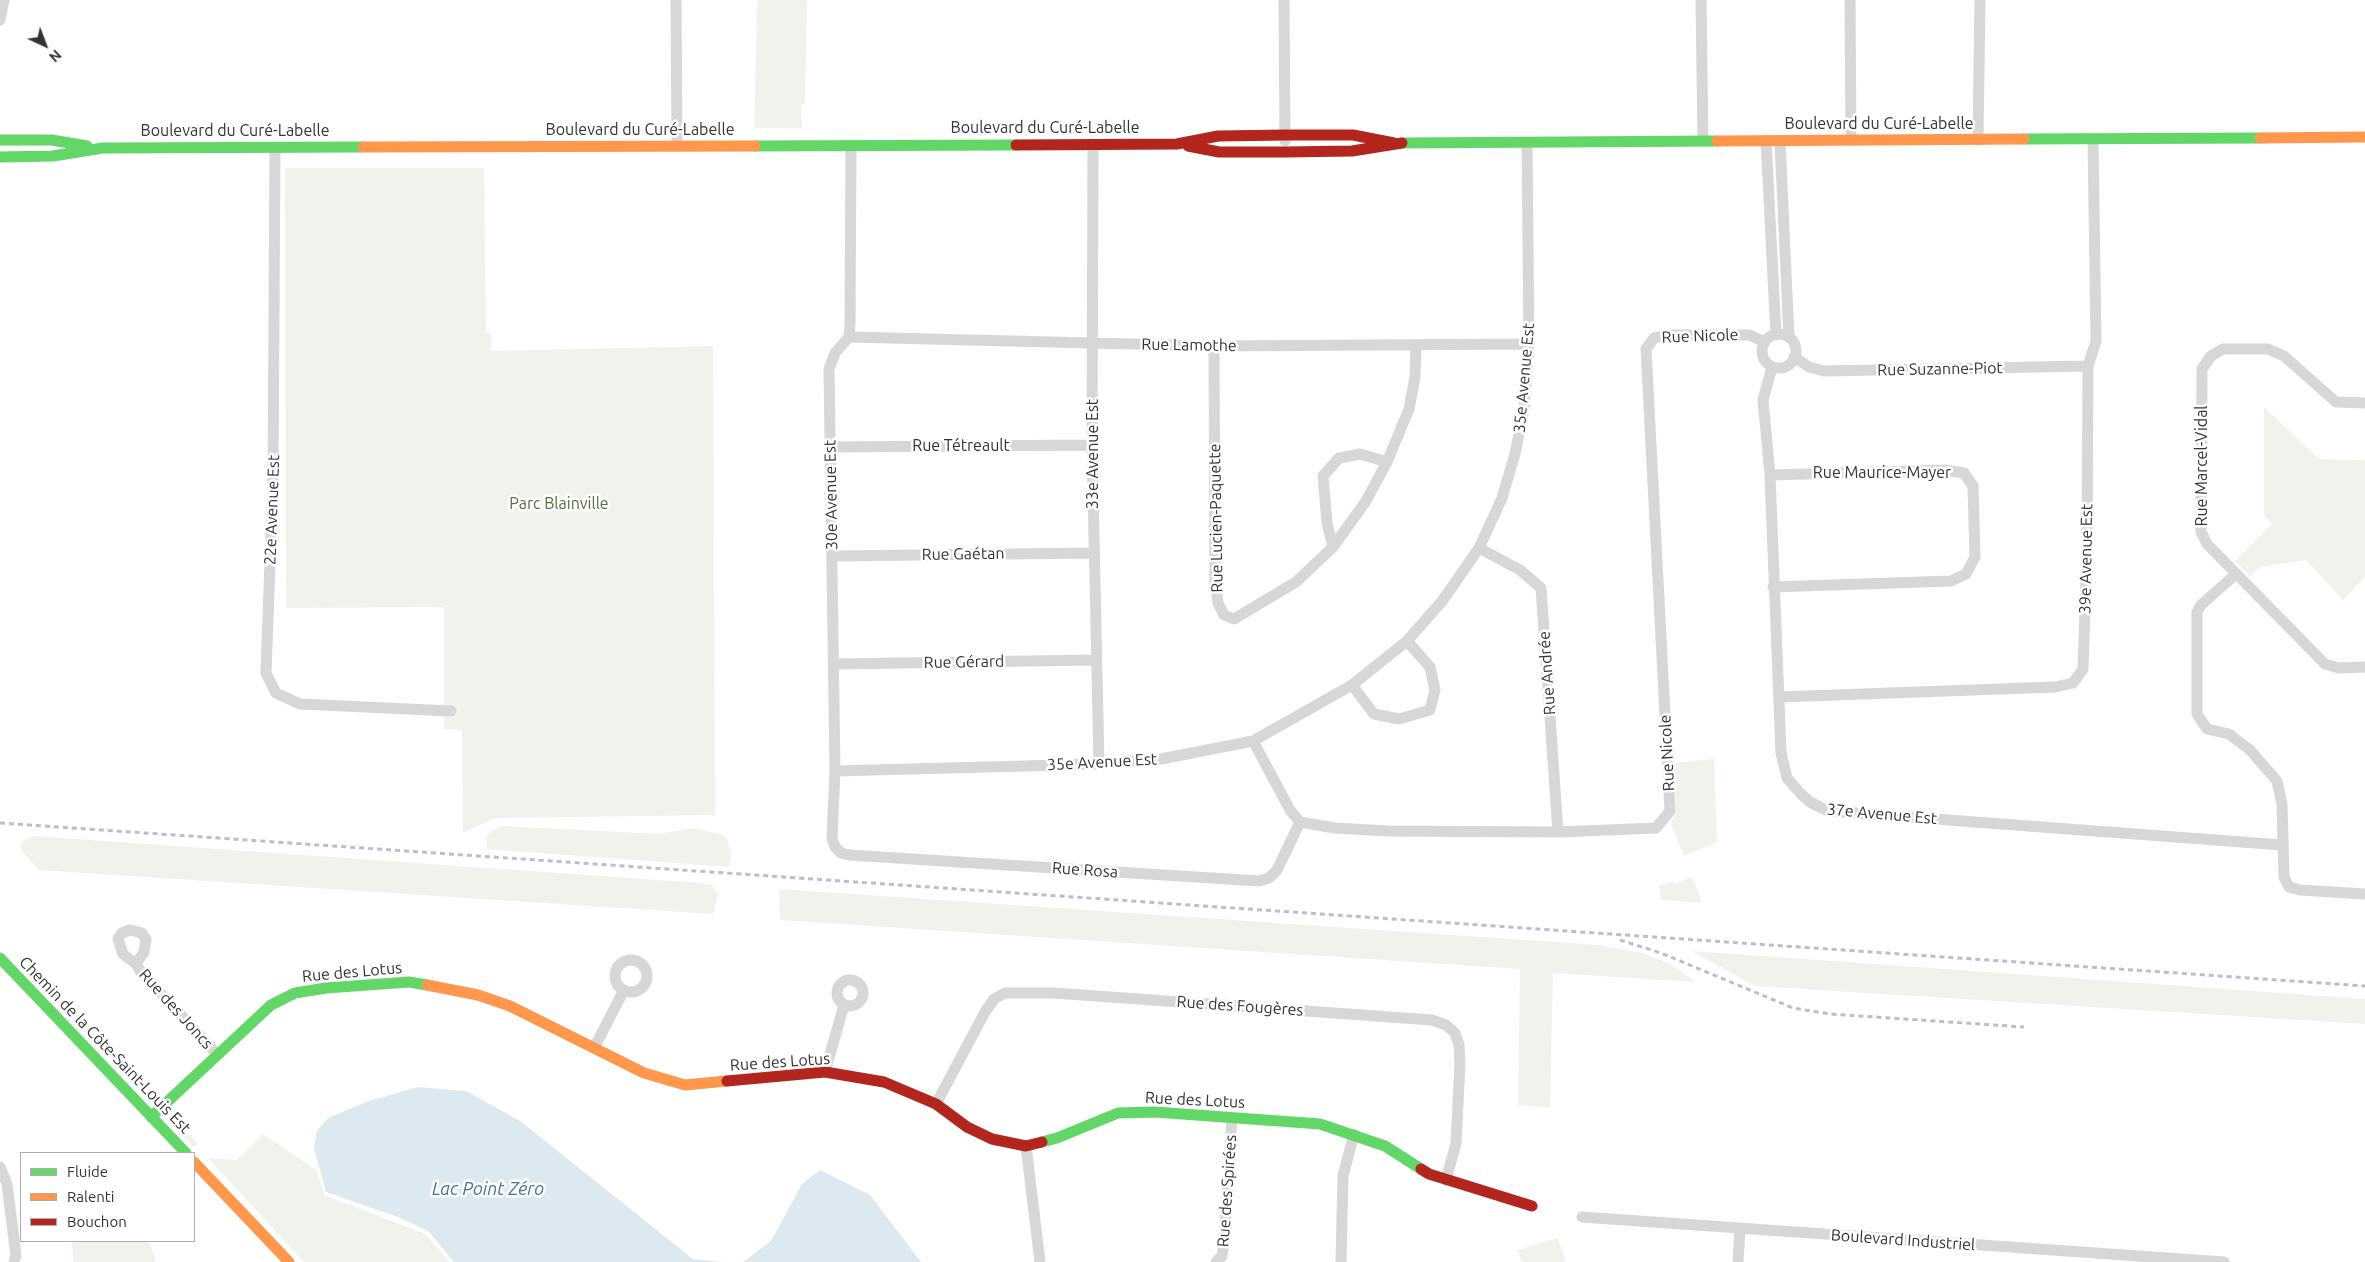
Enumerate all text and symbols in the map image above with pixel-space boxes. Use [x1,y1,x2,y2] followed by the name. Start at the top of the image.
[20,20,70,70] north arrow
[46,47,65,65] text: N
[1784,114,1974,134] street label: Boulevard du Curé-Labelle
[950,118,1140,138] street label: Boulevard du Curé-Labelle
[545,120,735,140] street label: Boulevard du Curé-Labelle
[140,121,330,141] street label: Boulevard du Curé-Labelle
[1510,322,1538,434] street label: 35e Avenue Est
[1661,325,1739,347] street label: Rue Nicole
[1141,335,1237,355] street label: Rue Lamothe
[1877,358,2003,380] street label: Rue Suzanne-Piot
[1083,399,1103,509] street label: 33e Avenue Est
[2192,405,2212,527] street label: Rue Marcel-Vidal
[912,436,1010,456] street label: Rue Tétreault
[820,440,842,550] street label: 30e Avenue Est
[1205,443,1227,593] street label: Rue Lucien-Paquette
[260,455,284,565] street label: 22e Avenue Est
[1813,463,1951,483] street label: Rue Maurice-Mayer
[509,494,609,514] park label: Parc Blainville
[2075,504,2097,614] street label: 39e Avenue Est
[921,544,1005,564] street label: Rue Gaétan
[1534,630,1560,716] street label: Rue Andrée
[923,652,1005,672] street label: Rue Gérard
[1655,714,1679,792] street label: Rue Nicole
[1046,750,1158,774] street label: 35e Avenue Est
[1826,800,1938,828] street label: 37e Avenue Est
[1051,858,1119,882] street label: Rue Rosa
[15,953,195,1137] street label: Chemin de la Côte-Saint-Louis Est
[301,958,403,986] street label: Rue des Lotus
[135,965,217,1053] street label: Rue des Joncs
[1176,992,1304,1020] street label: Rue des Fougères
[729,1049,831,1075] street label: Rue des Lotus
[1144,1088,1246,1112] street label: Rue des Lotus
[1213,1134,1241,1248] street label: Rue des Spirées
[20,1152,195,1242] legend
[67,1163,108,1180] text: Fluide
[432,1178,544,1200] water label: Lac Point Zéro
[67,1188,114,1205] text: Ralenti
[67,1213,127,1230] text: Bouchon
[1830,1225,1976,1255] street label: Boulevard Industriel

